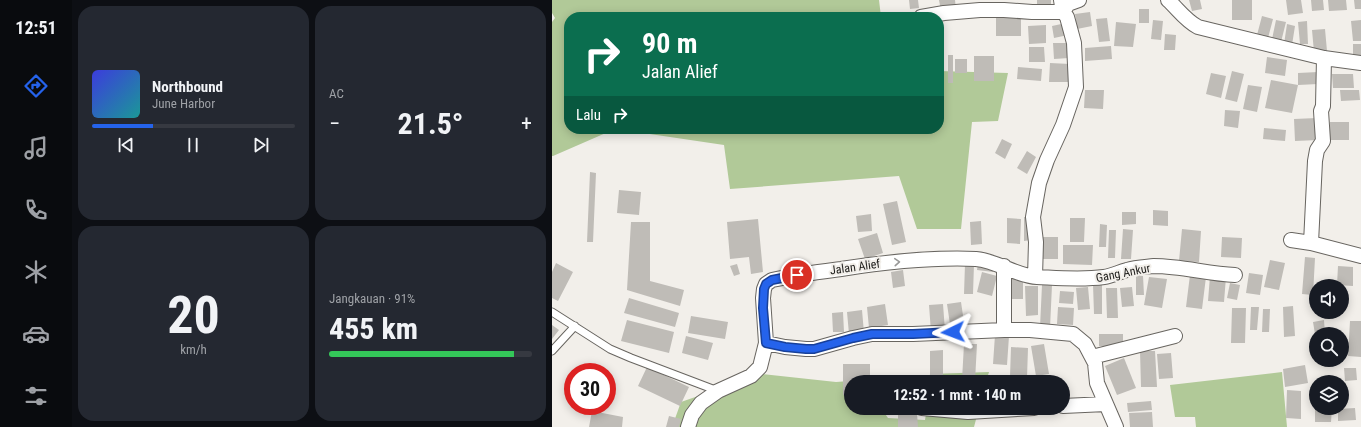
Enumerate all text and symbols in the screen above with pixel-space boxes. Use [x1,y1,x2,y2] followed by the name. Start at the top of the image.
[15,17,57,38] text: 12:51
[642,27,698,60] text: 90 m
[576,28,628,80] icon: right
[642,61,718,82] text: Jalan Alief
[22,72,50,100] icon: directions
[152,78,223,96] text: Northbound
[329,86,344,101] text: AC
[152,96,215,111] text: June Harbor
[609,104,631,126] icon: right
[398,106,463,141] text: 21.5°
[576,106,601,124] text: Lalu
[329,111,340,136] text: −
[521,111,532,136] text: +
[22,134,50,162] icon: music
[115,134,137,156] icon: previous
[182,134,204,156] icon: pause
[250,134,272,156] icon: next
[22,196,50,224] icon: phone
[829,257,881,277] street label: Jalan Alief
[894,257,900,266] one-way arrow
[22,258,50,286] icon: climate
[780,258,814,292] pin
[1095,261,1152,285] street label: Gang Ankur
[786,264,808,286] icon: arrive
[1309,279,1349,415] map controls
[1309,279,1349,319] button: sound
[167,285,220,346] text: 20
[329,291,415,306] text: Jangkauan · 91%
[329,311,418,346] text: 455 km
[932,311,974,353] position arrow
[22,320,50,348] icon: car
[1309,327,1349,367] button: search
[180,342,207,357] text: km/h
[564,363,616,415] speed limit sign: 30
[1309,375,1349,415] button: layers
[22,382,50,410] icon: filters
[893,386,1021,404] text: 12:52 · 1 mnt · 140 m

